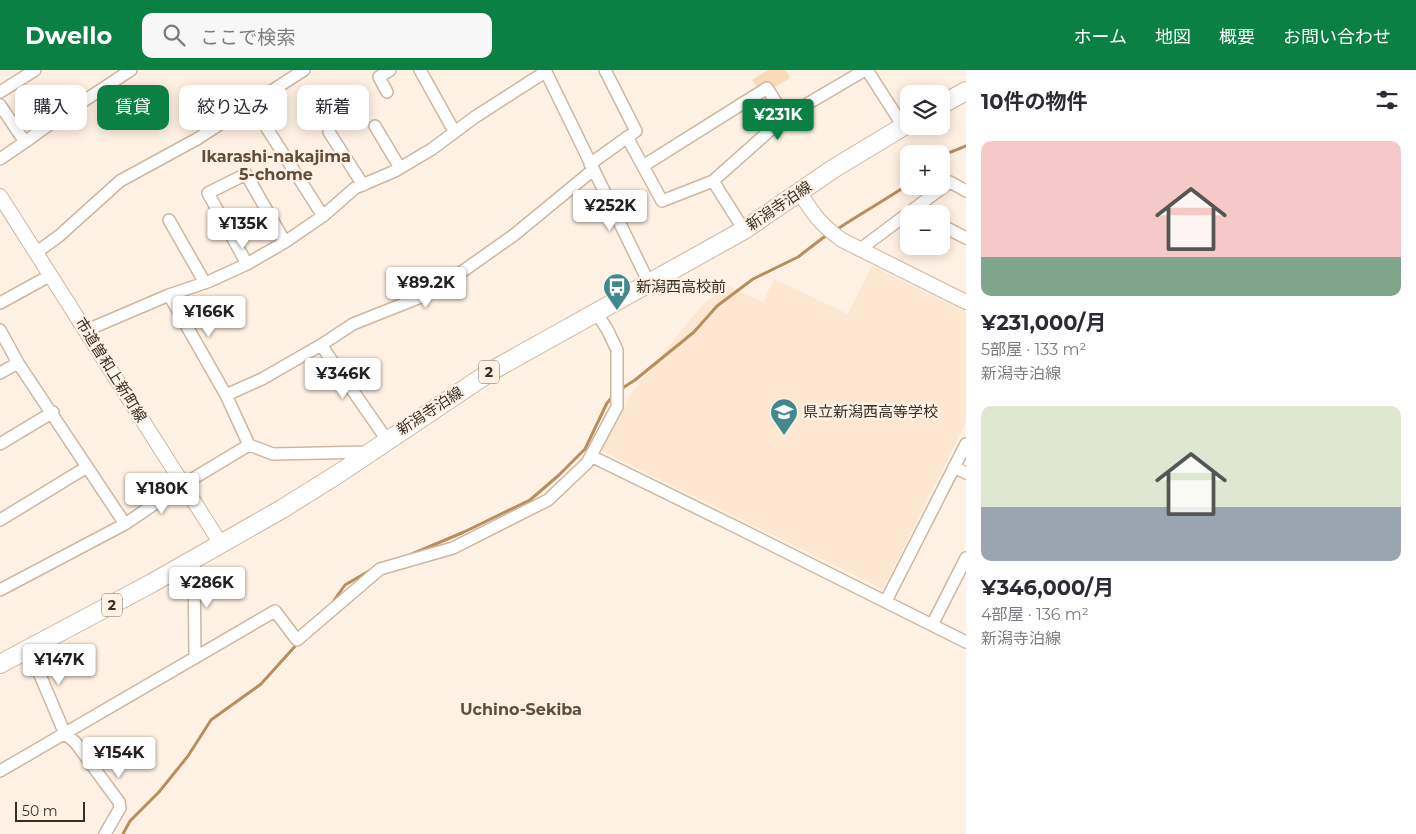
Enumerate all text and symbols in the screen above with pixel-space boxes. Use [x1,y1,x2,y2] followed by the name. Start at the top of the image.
[142,13,492,58] search box
[25,21,112,50] text: Dwello
[160,21,188,49] icon: search
[200,26,295,49] text: ここで検索
[1074,26,1127,48] text: ホーム
[1155,26,1191,48] text: 地図
[1219,26,1255,48] text: 概要
[1283,26,1391,48] text: お問い合わせ
[15,85,87,130] chip: 購入
[97,85,169,130] chip: 賃貸
[179,85,287,130] chip: 絞り込み
[297,85,369,130] chip: 新着
[900,85,950,255] map controls
[900,85,950,135] button: layers
[1373,86,1401,114] icon: filters
[981,89,1088,114] text: 10件の物件
[743,98,813,141] pin: ¥231K
[754,105,802,124] text: ¥231K
[900,145,950,195] button: +
[201,147,351,184] district label: Ikarashi-nakajima 5-chome
[1146,174,1236,264] icon: home
[742,177,815,234] street label: 新潟寺泊線
[575,190,645,232] pin: ¥252K
[584,196,636,215] text: ¥252K
[900,205,950,255] button: −
[208,208,278,250] pin: ¥135K
[218,214,268,233] text: ¥135K
[385,266,467,309] pin: ¥89.2K
[602,272,632,311] bus stop icon: 新潟西高校前
[397,273,455,292] text: ¥89.2K
[636,277,726,296] place label: 新潟西高校前
[174,296,244,338] pin: ¥166K
[184,302,234,321] text: ¥166K
[981,310,1106,335] text: ¥231,000/月
[72,314,151,426] street label: 市道曽和上新町線
[981,340,1086,359] text: 5部屋 · 133 m²
[308,358,378,400] pin: ¥346K
[479,360,499,384] road number: 2
[316,364,370,383] text: ¥346K
[981,364,1061,383] text: 新潟寺泊線
[393,382,466,439] street label: 新潟寺泊線
[769,397,799,436] school or university icon: 県立新潟西高等学校
[803,402,938,421] place label: 県立新潟西高等学校
[1146,439,1236,529] icon: home
[127,472,197,515] pin: ¥180K
[136,479,188,498] text: ¥180K
[172,566,242,609] pin: ¥286K
[180,573,234,592] text: ¥286K
[981,575,1114,600] text: ¥346,000/月
[102,594,122,616] road number: 2
[981,605,1089,624] text: 4部屋 · 136 m²
[981,629,1061,648] text: 新潟寺泊線
[24,644,94,686] pin: ¥147K
[34,650,84,669] text: ¥147K
[460,700,582,719] district label: Uchino-Sekiba
[84,736,154,779] pin: ¥154K
[94,743,144,762] text: ¥154K
[15,799,85,822] scale bar
[22,802,58,820] text: 50 m

